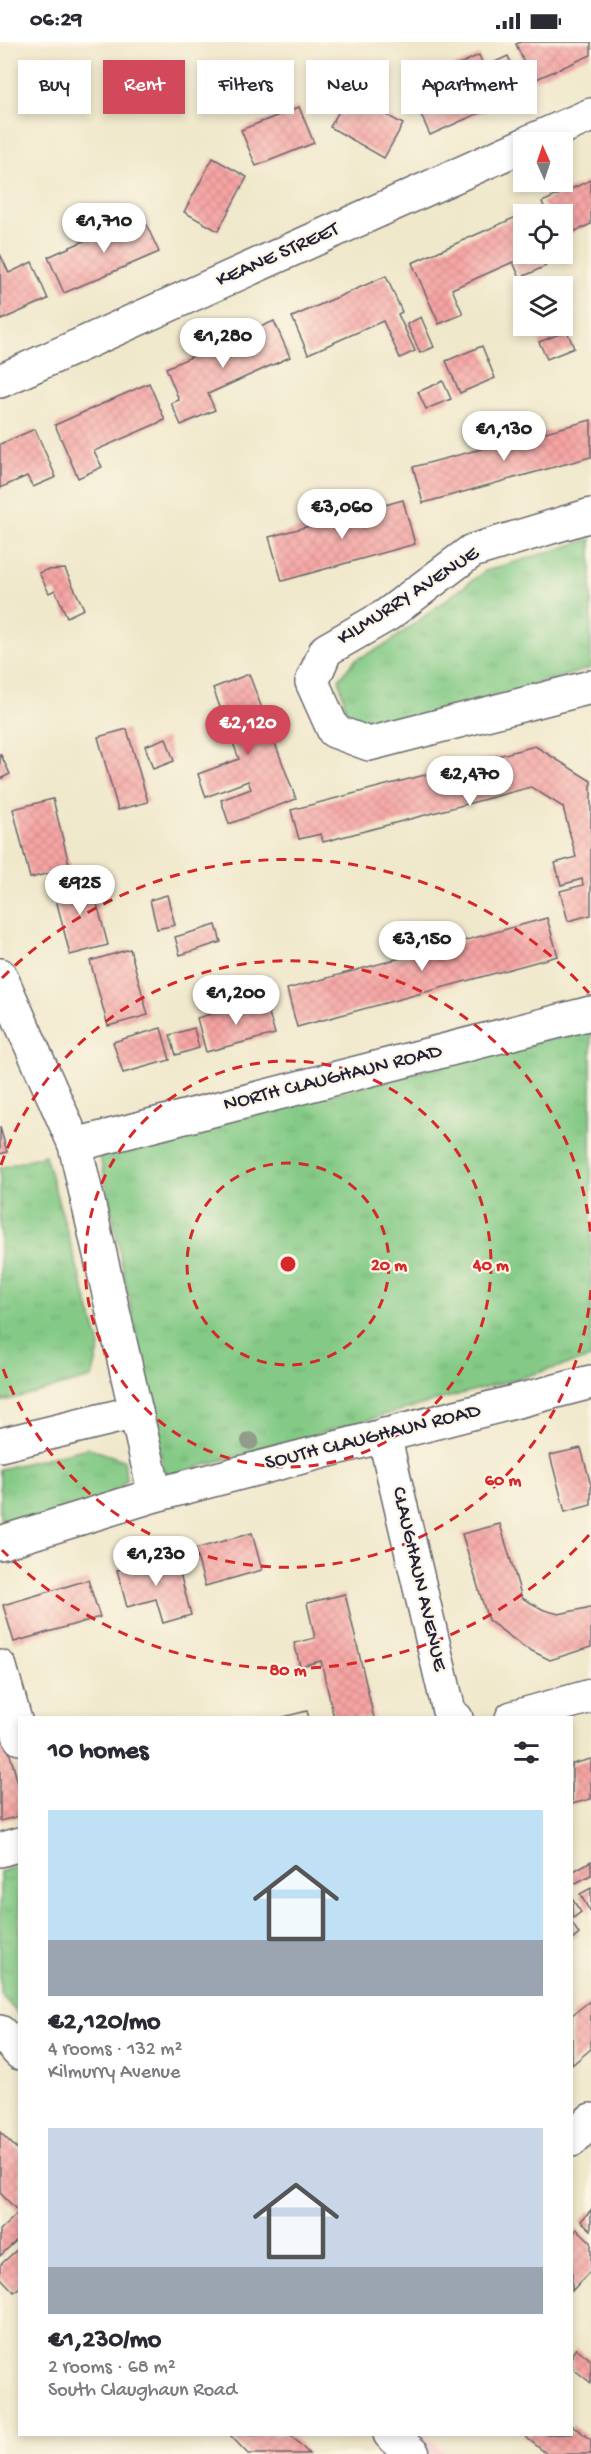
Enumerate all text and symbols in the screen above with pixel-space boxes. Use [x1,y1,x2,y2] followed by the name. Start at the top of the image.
[30,8,82,34] text: 06:29
[18,60,91,114] chip: Buy
[103,60,185,114] chip: Rent
[197,60,294,114] chip: Filters
[306,60,389,114] chip: New
[401,60,537,114] chip: Apartment
[513,132,573,192] north arrow
[513,132,573,336] map controls
[55,203,153,254] pin: €1,710
[513,204,573,264] button: locate
[76,211,132,234] text: €1,710
[213,217,344,294] street label: KEANE STREET
[513,276,573,336] button: layers
[174,318,272,369] pin: €1,280
[194,326,252,349] text: €1,280
[455,411,553,462] pin: €1,130
[476,419,532,442] text: €1,130
[293,489,391,540] pin: €3,060
[311,497,373,520] text: €3,060
[334,541,485,652] street label: KILMURRY AVENUE
[199,705,297,756] pin: €2,120
[219,713,277,736] text: €2,120
[421,756,519,807] pin: €2,470
[440,764,500,787] text: €2,470
[44,865,116,916] pin: €925
[59,873,101,896] text: €925
[373,921,471,972] pin: €3,150
[393,929,451,952] text: €3,150
[187,975,285,1026] pin: €1,200
[207,983,265,1006] text: €1,200
[221,1040,445,1118] street label: NORTH CLAUGHAUN ROAD
[278,1254,298,1274] centre of rings
[371,1256,407,1277] text: 20 m
[472,1256,509,1277] text: 40 m
[263,1399,484,1477] street label: SOUTH CLAUGHAUN ROAD
[485,1471,521,1492] text: 60 m
[385,1485,452,1674] street label: CLAUGHAUN AVENUE
[107,1536,205,1587] pin: €1,230
[127,1544,185,1567] text: €1,230
[269,1661,307,1682] text: 80 m
[510,1736,543,1769] icon: filters
[48,1737,148,1768] text: 10 homes
[242,1849,350,1957] icon: home
[48,2008,161,2039] text: €2,120/mo
[48,2039,182,2062] text: 4 rooms · 132 m²
[48,2062,180,2085] text: Kilmurry Avenue
[242,2167,350,2275] icon: home
[48,2326,161,2357] text: €1,230/mo
[48,2357,176,2380] text: 2 rooms · 68 m²
[48,2380,237,2403] text: South Claughaun Road

